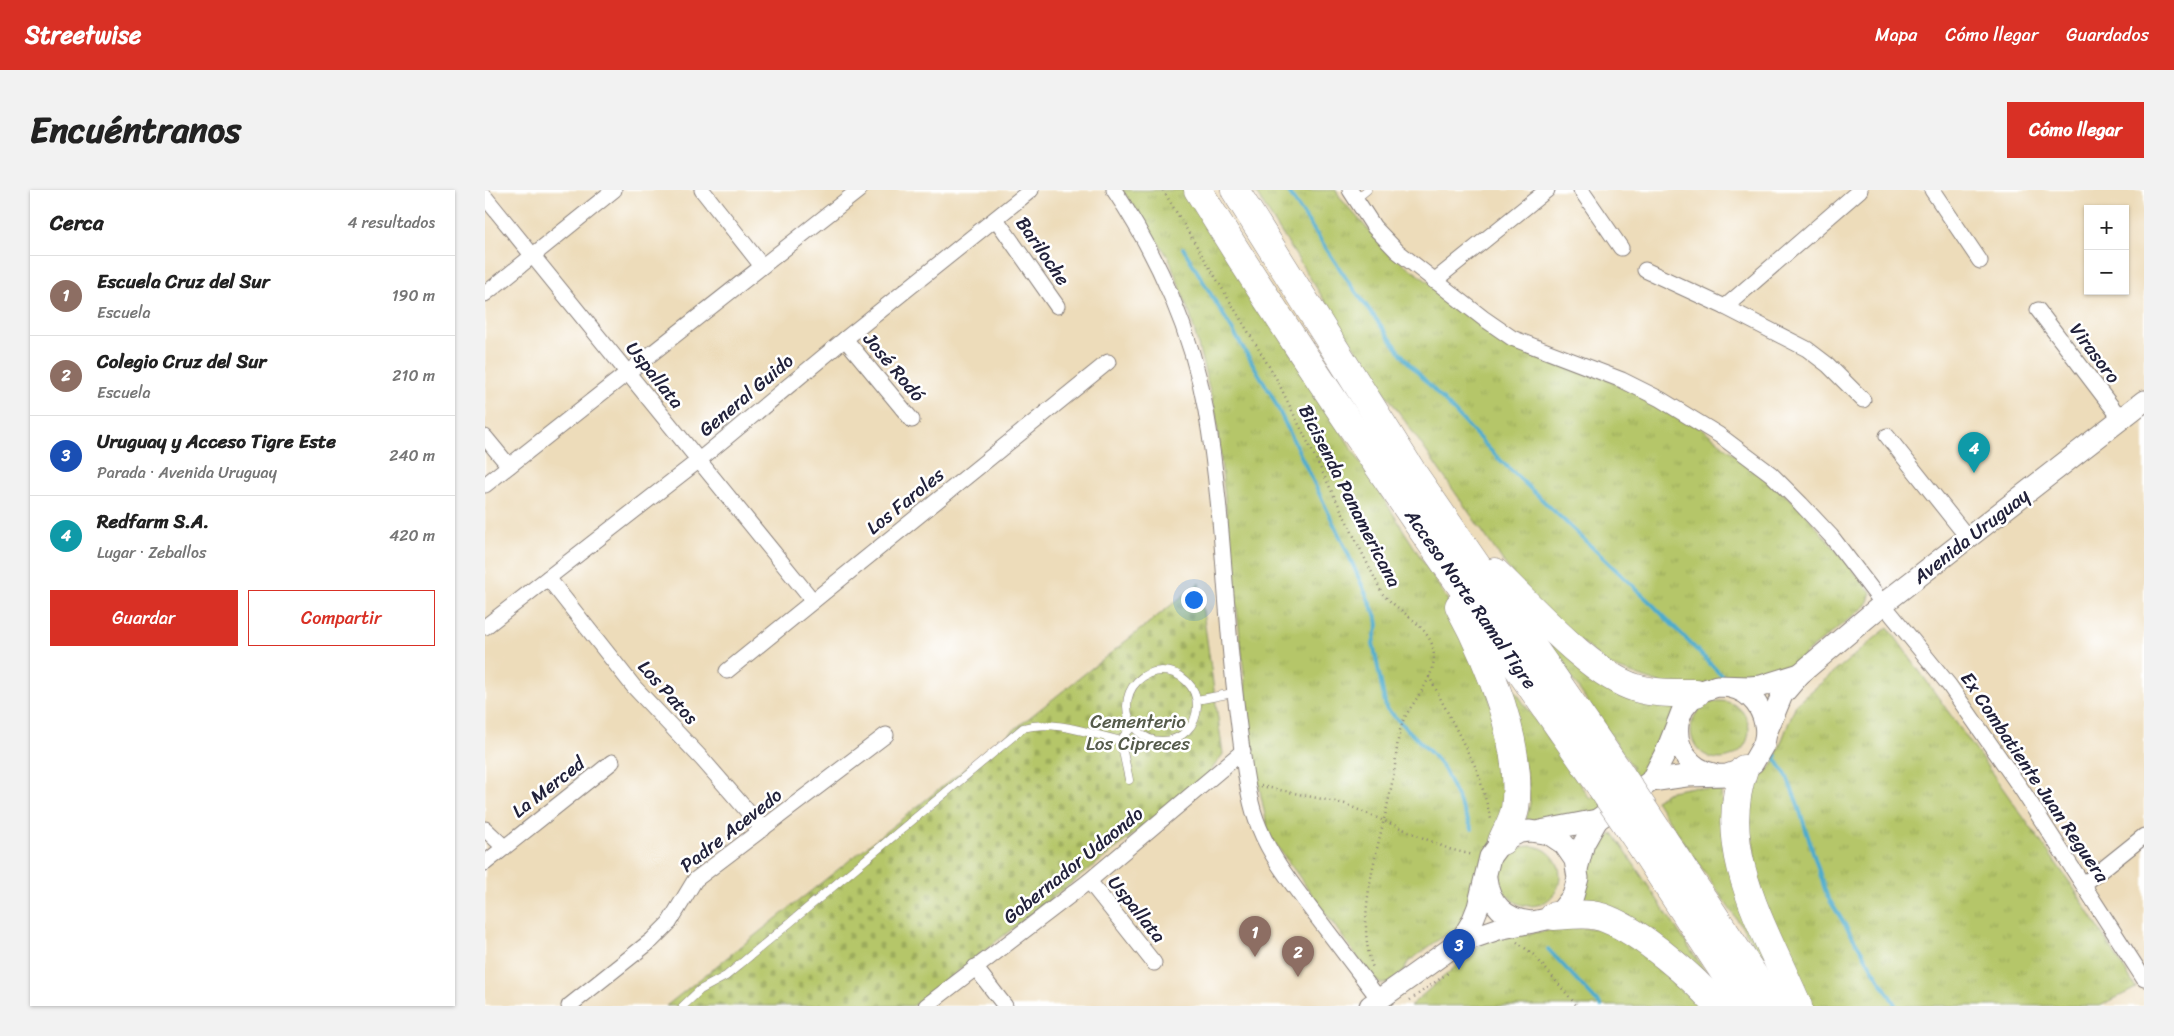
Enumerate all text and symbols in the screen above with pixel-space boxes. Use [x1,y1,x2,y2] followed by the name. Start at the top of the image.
[25,14,141,56] text: Streetwise
[1875,19,1917,51] text: Mapa
[1945,19,2038,51] text: Cómo llegar
[2066,19,2149,51] text: Guardados
[30,99,241,161] text: Encuéntranos
[2007,102,2144,158] button: Cómo llegar
[50,204,104,242] text: Cerca
[2084,205,2129,295] map controls
[2084,205,2129,250] button: +
[347,208,435,237] text: 4 resultados
[1007,209,1079,293] street label: Bariloche
[2084,250,2129,295] button: −
[97,265,269,298] text: Escuela Cruz del Sur
[63,281,69,310] text: 1
[392,281,435,310] text: 190 m
[97,298,151,327] text: Escuela
[2061,315,2129,391] street label: Virasoro
[854,324,933,410] street label: José Rodó
[617,334,693,416] street label: Uspallata
[97,345,266,378] text: Colegio Cruz del Sur
[691,345,801,445] street label: General Guido
[61,361,71,390] text: 2
[392,361,435,390] text: 210 m
[97,378,151,407] text: Escuela
[1289,399,1411,594] street label: Bicisenda Panamericana
[97,425,336,458] text: Uruguay y Acceso Tigre Este
[1958,432,1990,473] pin: 4
[62,441,70,470] text: 3
[389,441,435,470] text: 240 m
[97,458,277,487] text: Parada · Avenida Uruguay
[858,459,952,543] street label: Los Faroles
[1905,480,2037,593] street label: Avenida Uruguay
[1395,501,1546,696] street label: Acceso Norte Ramal Tigre
[97,505,209,538] text: Redfarm S.A.
[61,521,71,550] text: 4
[389,521,435,550] text: 420 m
[97,538,206,567] text: Lugar · Zeballos
[1181,587,1207,613] your location
[50,590,238,646] button: Guardar
[248,590,435,646] button: Compartir
[630,652,707,732] street label: Los Patos
[1952,665,2119,890] street label: Ex Combatiente Juan Reguera
[1086,705,1190,760] park label: Cementerio Los Cipreces
[504,746,593,826] street label: La Merced
[672,779,790,881] street label: Padre Acevedo
[995,797,1151,932] street label: Gobernador Udaondo
[1099,868,1175,950] street label: Uspallata
[1239,916,1271,957] pin: 1
[1443,929,1475,970] pin: 3
[1282,936,1314,977] pin: 2

